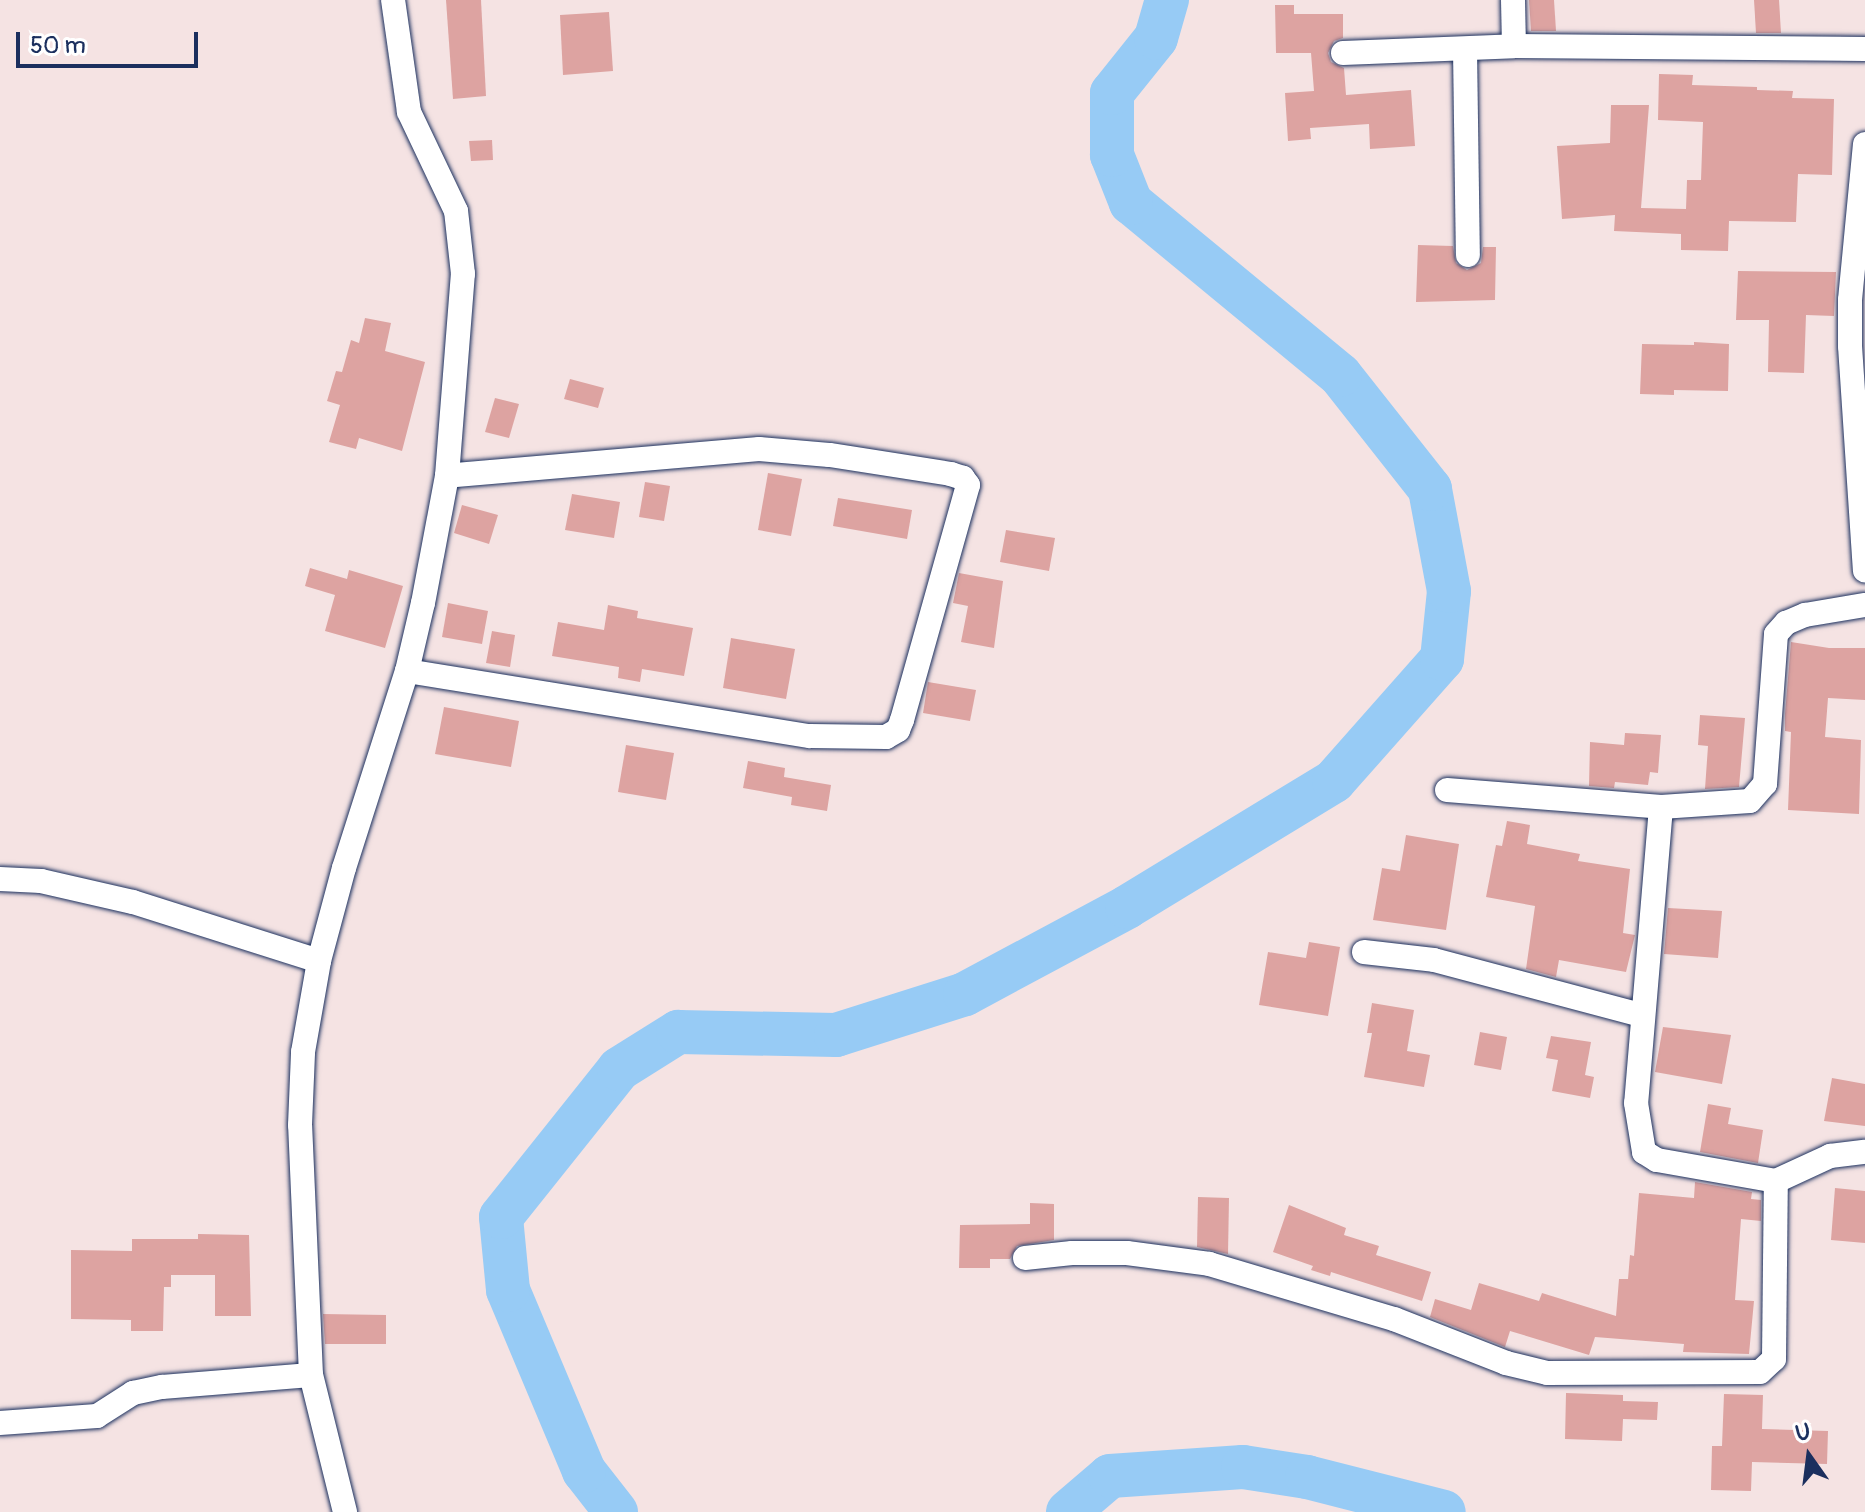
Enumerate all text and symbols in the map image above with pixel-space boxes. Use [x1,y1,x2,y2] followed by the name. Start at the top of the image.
[20,16,202,66] scale bar
[30,31,86,60] text: 50 m
[1769,1416,1849,1496] north arrow
[1793,1417,1814,1448] text: U

